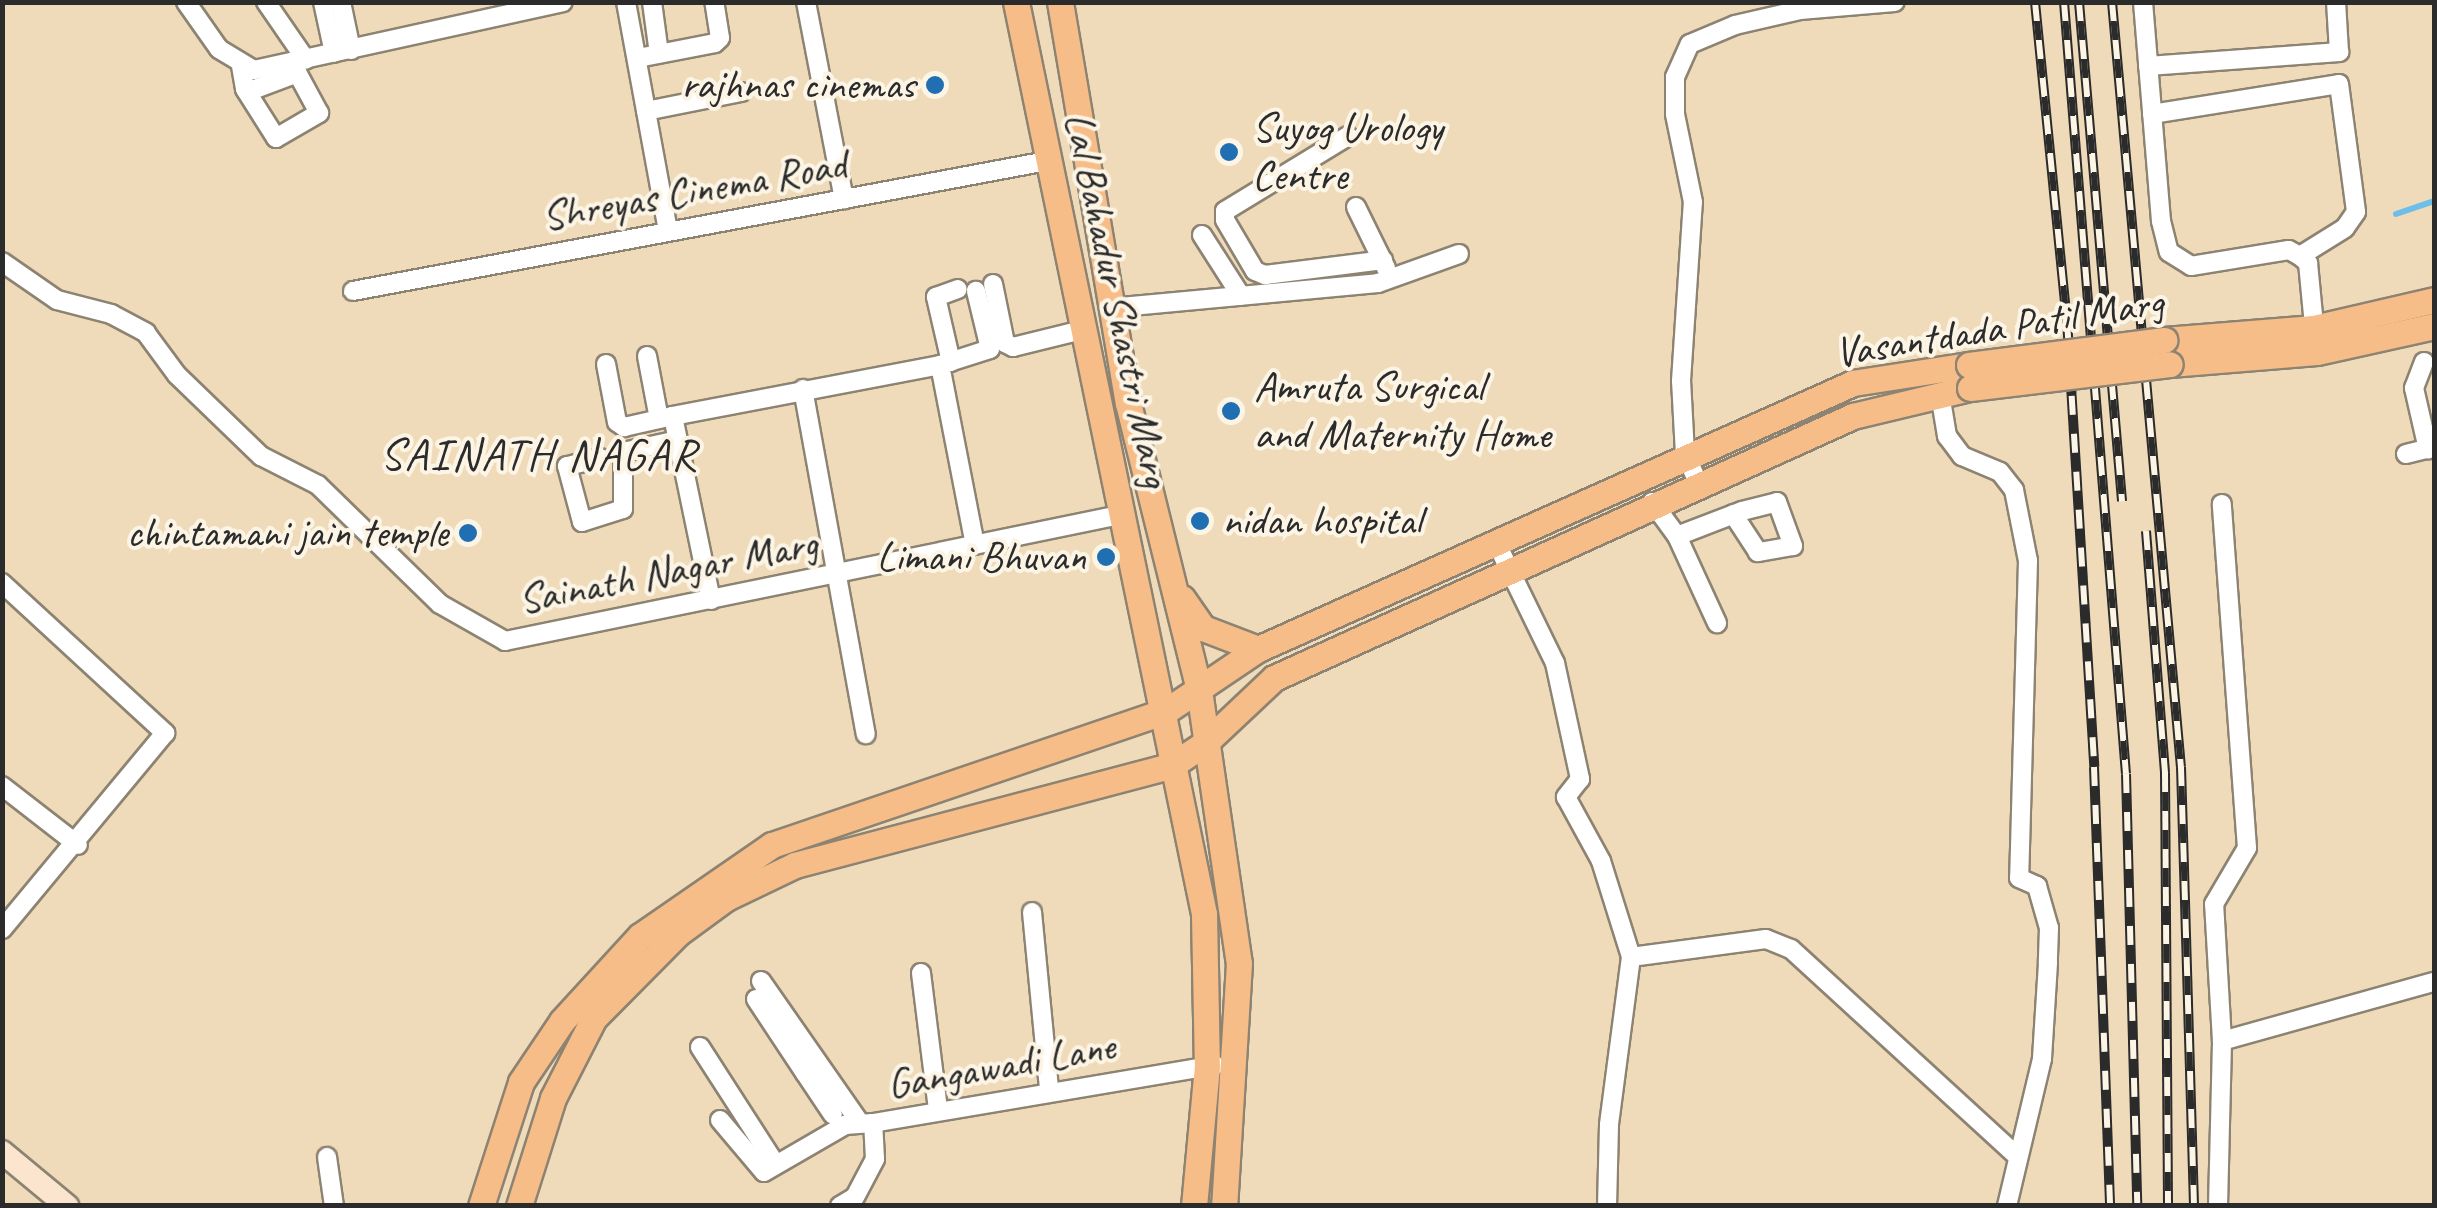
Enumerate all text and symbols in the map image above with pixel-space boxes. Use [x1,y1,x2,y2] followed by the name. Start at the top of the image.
[683,60,915,110] place label: rajhnas cinemas
[924,74,946,96] marker: rajhnas cinemas
[1252,103,1443,202] place label: Suyog Urology Centre
[1052,106,1182,494] street label: Lal Bahadur Shastri Marg
[538,139,850,243] street label: Shreyas Cinema Road
[1216,139,1242,165] marker: Suyog Urology Centre
[1830,277,2168,379] street label: Vasantdada Patil Marg
[1254,362,1550,461] place label: Amruta Surgical and Maternity Home
[1218,398,1244,424] marker: Amruta Surgical and Maternity Home
[382,428,696,482] district label: SAINATH NAGAR
[1222,496,1422,546] place label: nidan hospital
[123,508,448,558] place label: chintamani jain temple
[1187,508,1213,534] marker: nidan hospital
[514,518,822,626] street label: Sainath Nagar Marg
[457,522,479,544] marker: chintamani jain temple
[876,532,1086,582] place label: Limani Bhuvan
[1095,546,1117,568] marker: Limani Bhuvan
[883,1021,1119,1111] street label: Gangawadi Lane

